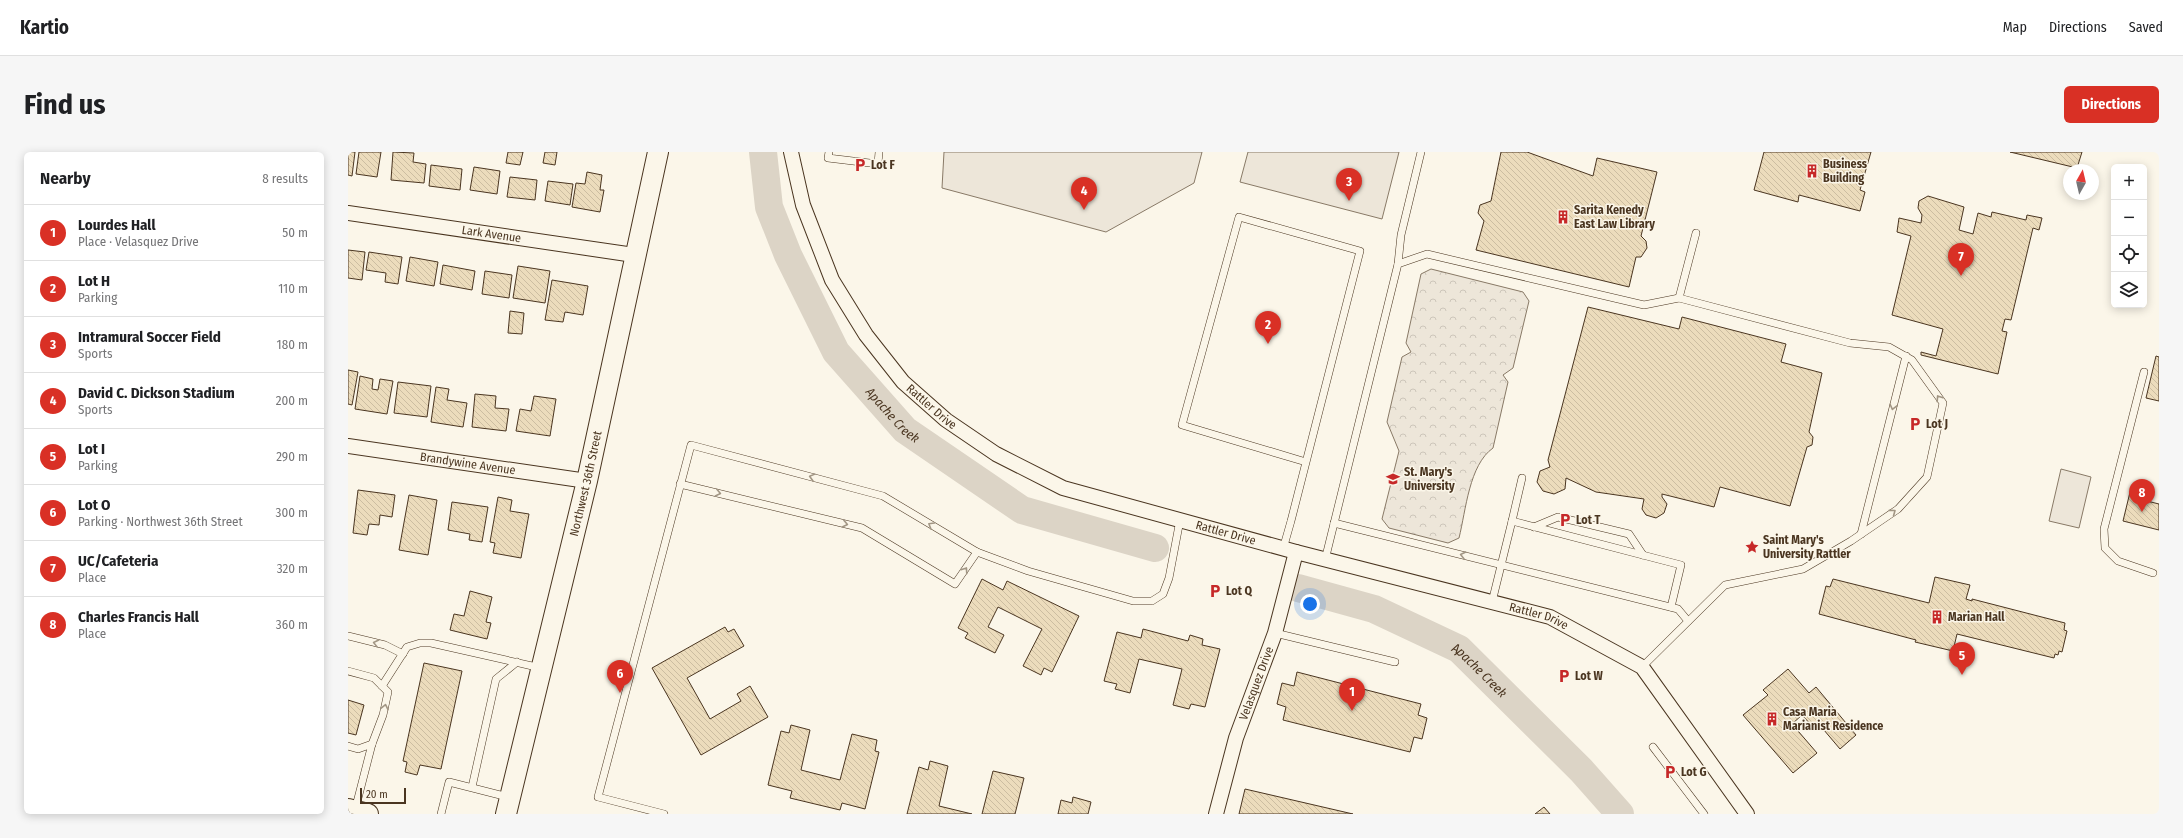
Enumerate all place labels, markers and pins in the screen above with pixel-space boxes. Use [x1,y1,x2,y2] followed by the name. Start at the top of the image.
[852,157,868,173] parking icon: Lot F
[1823,157,1868,185] place label: Business Building
[871,158,895,172] place label: Lot F
[1804,163,1820,179] building icon: Business Building
[1336,168,1362,201] pin: 3
[1071,177,1097,210] pin: 4
[1574,203,1655,231] place label: Sarita Kenedy East Law Library
[1555,209,1571,225] building icon: Sarita Kenedy East Law Library
[1948,243,1974,276] pin: 7
[1255,311,1281,344] pin: 2
[1907,416,1923,432] parking icon: Lot J
[1926,417,1948,431] place label: Lot J
[1404,465,1455,493] place label: St. Mary's University
[1385,471,1401,487] school or university icon: St. Mary's University
[2129,479,2155,512] pin: 8
[1557,512,1573,528] parking icon: Lot T
[1576,513,1600,527] place label: Lot T
[1763,533,1851,561] place label: Saint Mary's University Rattler
[1744,539,1760,555] place icon: Saint Mary's University Rattler
[1207,583,1223,599] parking icon: Lot Q
[1226,584,1252,598] place label: Lot Q
[1929,609,1945,625] building icon: Marian Hall
[1948,610,2005,624] place label: Marian Hall
[1949,642,1975,675] pin: 5
[607,660,633,693] pin: 6
[1556,668,1572,684] parking icon: Lot W
[1575,669,1603,683] place label: Lot W
[1339,678,1365,711] pin: 1
[1783,705,1883,733] place label: Casa Maria Marianist Residence
[1764,711,1780,727] building icon: Casa Maria Marianist Residence
[1662,764,1678,780] parking icon: Lot G
[1681,765,1707,779] place label: Lot G

